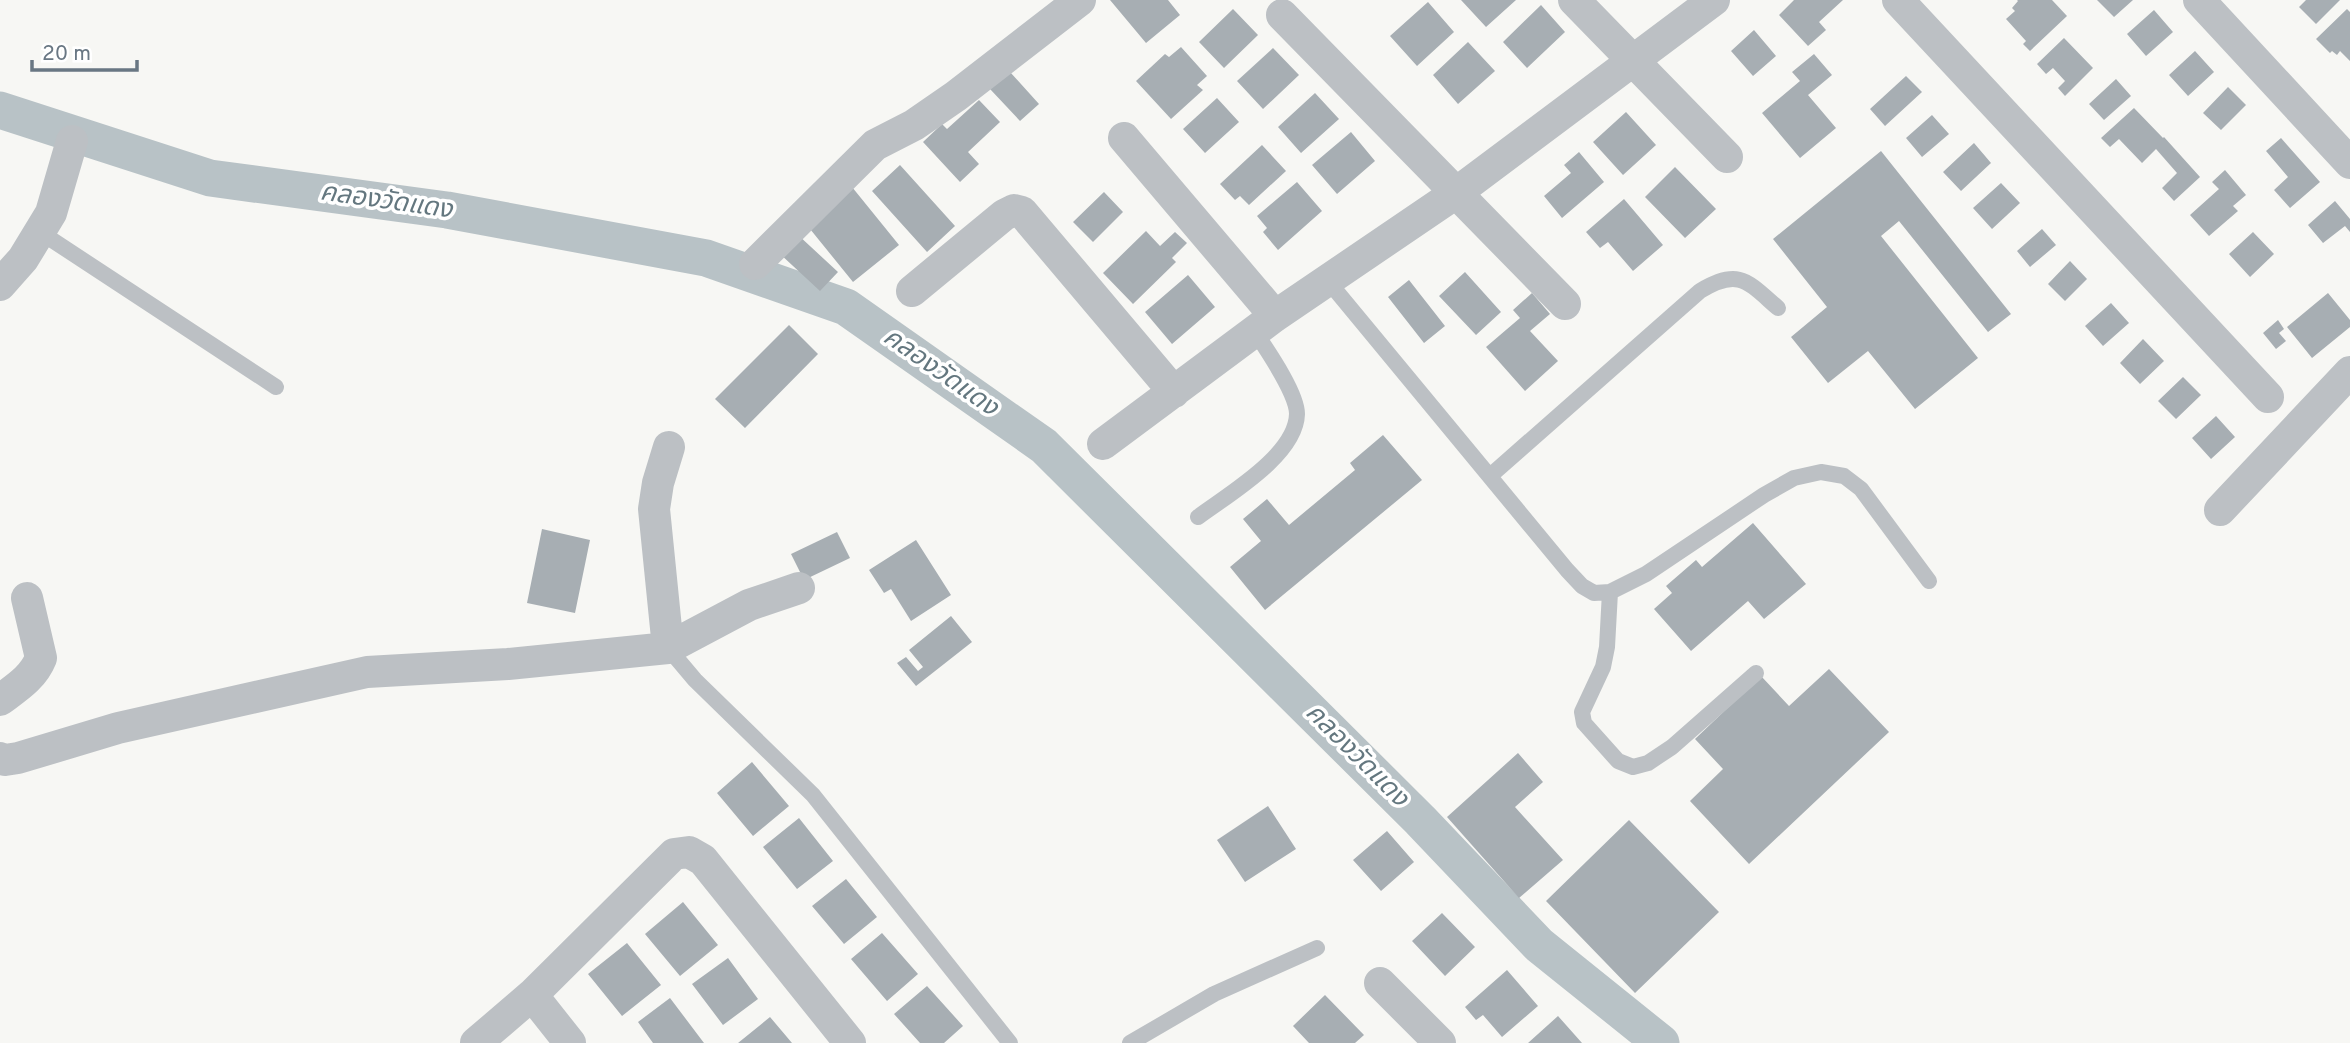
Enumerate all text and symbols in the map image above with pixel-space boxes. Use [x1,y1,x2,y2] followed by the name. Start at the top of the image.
[32,28,136,72] scale bar
[42,41,91,68] text: 20 m
[318,176,455,228] water label: คลองวัดแดง
[876,321,1005,425] water label: คลองวัดแดง
[1297,697,1415,815] water label: คลองวัดแดง

